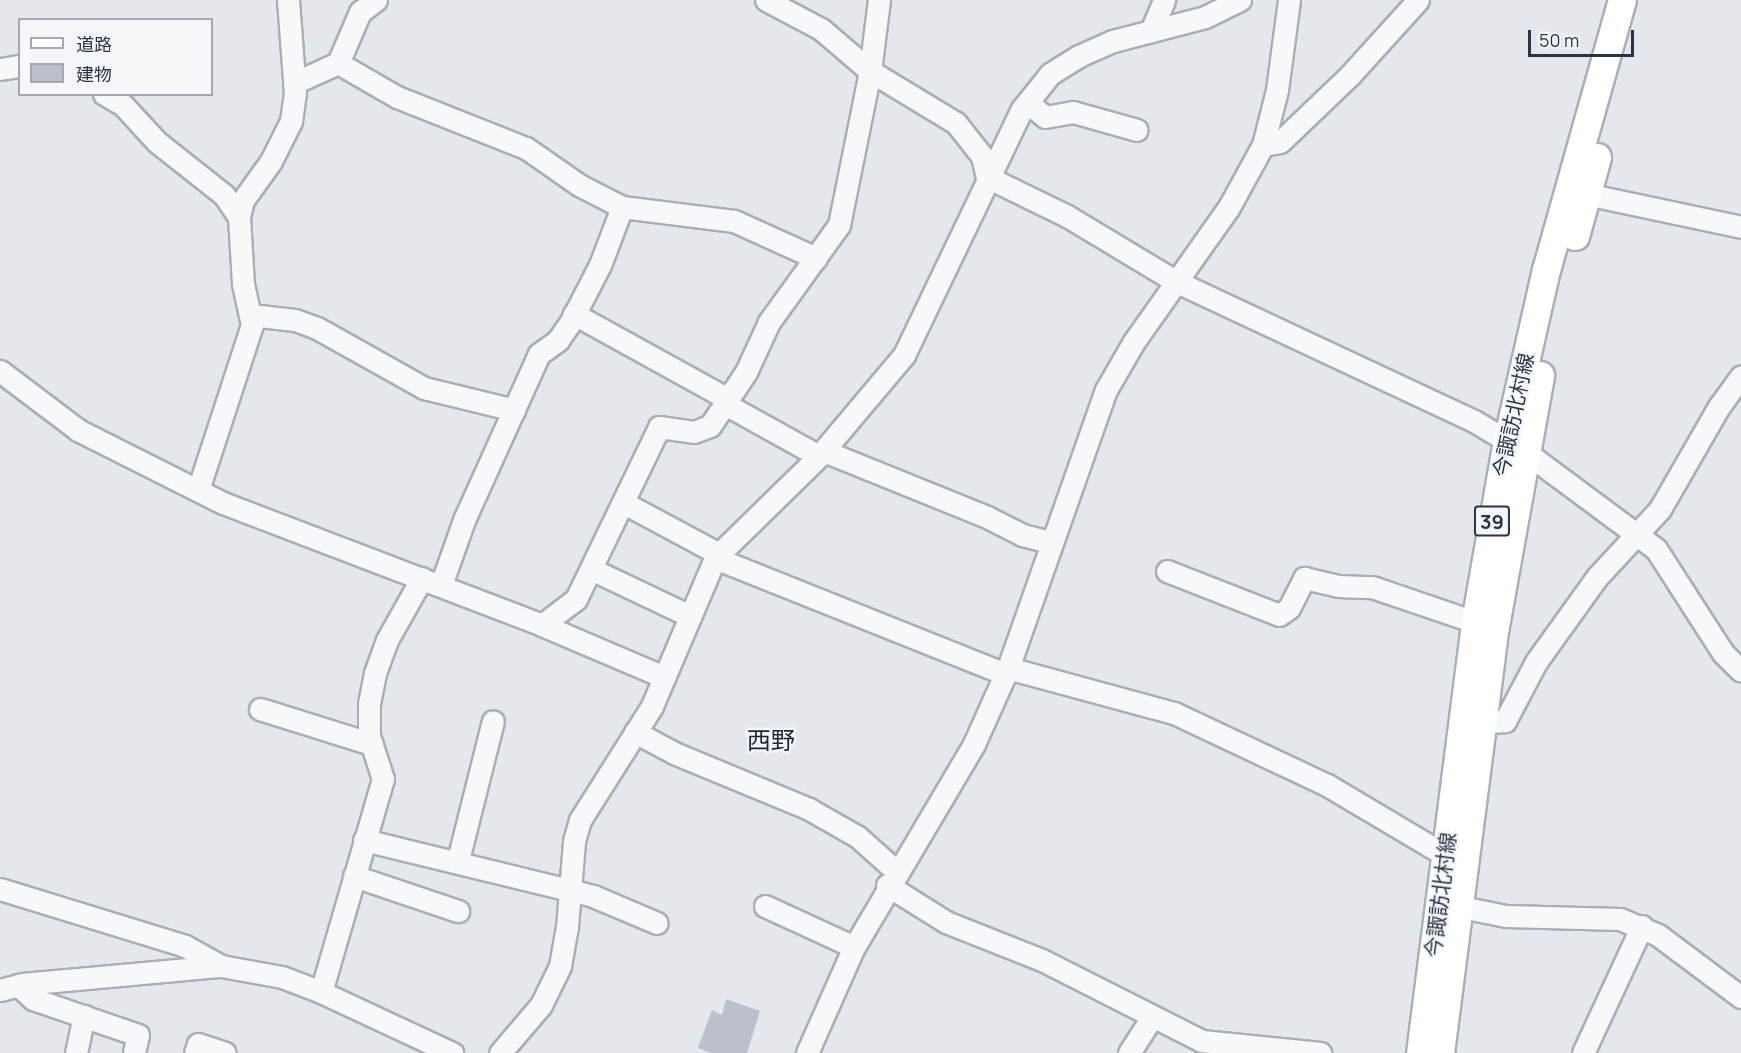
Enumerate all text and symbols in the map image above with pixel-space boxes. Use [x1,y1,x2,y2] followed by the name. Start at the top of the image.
[18,18,213,96] legend
[1531,18,1638,56] scale bar
[1539,28,1579,52] text: 50 m
[76,32,112,56] text: 道路
[76,62,112,86] text: 建物
[1488,351,1538,479] street label: 今諏訪北村線
[1472,504,1512,538] road number: 39
[747,726,795,754] district label: 西野
[1420,831,1460,959] street label: 今諏訪北村線

